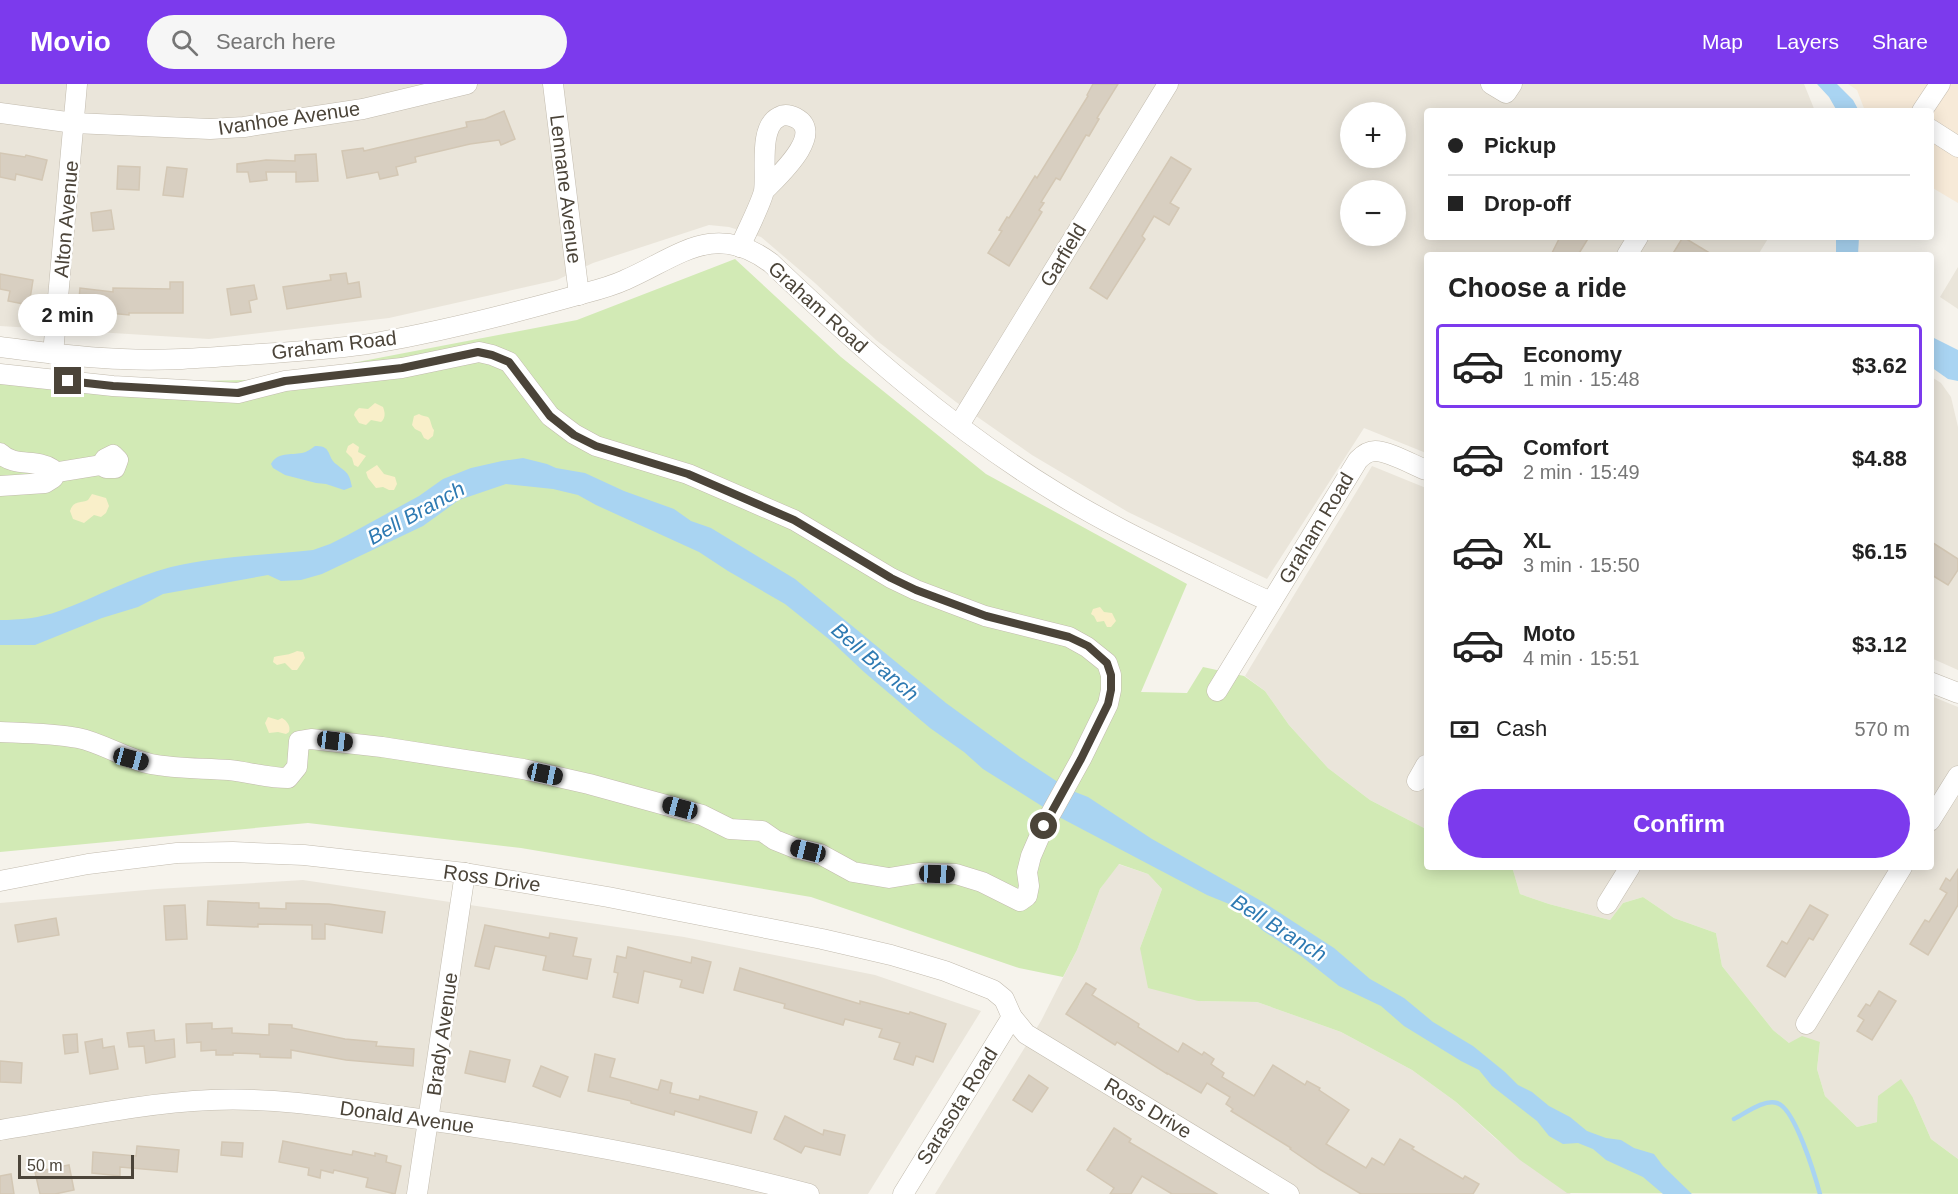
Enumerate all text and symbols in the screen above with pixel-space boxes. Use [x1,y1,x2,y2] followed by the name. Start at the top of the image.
[147,15,567,69] search box
[30,26,111,57] text: Movio
[168,26,201,59] icon: search
[216,29,336,54] text: Search here
[1702,30,1743,53] text: Map
[1776,30,1839,53] text: Layers
[1872,30,1928,53] text: Share
[217,97,361,139] street label: Ivanhoe Avenue
[1340,102,1406,246] map controls
[1340,102,1406,168] button: +
[546,113,586,265] street label: Lennane Avenue
[1484,133,1556,158] text: Pickup
[50,160,82,278] street label: Alton Avenue
[1340,180,1406,246] button: −
[1484,191,1571,216] text: Drop-off
[1036,219,1090,291] street label: Garfield
[764,257,872,357] street label: Graham Road
[1448,273,1627,303] text: Choose a ride
[19,294,118,336] callout: 2 min
[41,304,94,326] text: 2 min
[270,326,398,364] street label: Graham Road
[1451,339,1505,393] icon: car
[1523,342,1622,367] text: Economy
[1852,353,1907,378] text: $3.62
[54,367,81,394] route end
[1523,368,1640,390] text: 1 min · 15:48
[1451,432,1505,486] icon: car
[1523,435,1609,460] text: Comfort
[1852,446,1907,471] text: $4.88
[1523,461,1640,483] text: 2 min · 15:49
[1274,468,1358,588] street label: Graham Road
[363,476,468,549] water label: Bell Branch
[1451,525,1505,579] icon: car
[1523,528,1551,553] text: XL
[1852,539,1907,564] text: $6.15
[1523,554,1640,576] text: 3 min · 15:50
[827,618,923,706] water label: Bell Branch
[1451,618,1505,672] icon: car
[1523,621,1576,646] text: Moto
[1852,632,1907,657] text: $3.12
[1523,647,1640,669] text: 4 min · 15:51
[1448,713,1481,746] icon: cash
[1496,716,1547,741] text: Cash
[1854,718,1910,740] text: 570 m
[316,730,354,752] car
[111,746,151,772] car
[526,761,564,787] car
[1448,789,1910,858] button: Confirm
[660,795,700,821] car
[1030,812,1057,839] route start
[788,838,828,864] car
[442,860,542,896] street label: Ross Drive
[919,864,955,884] car
[1228,889,1331,966] water label: Bell Branch
[422,971,462,1097] street label: Brady Avenue
[912,1044,1002,1168] street label: Sarasota Road
[1100,1073,1196,1143] street label: Ross Drive
[338,1097,476,1137] street label: Donald Avenue
[18,1152,134,1180] scale bar
[27,1157,63,1174] text: 50 m

